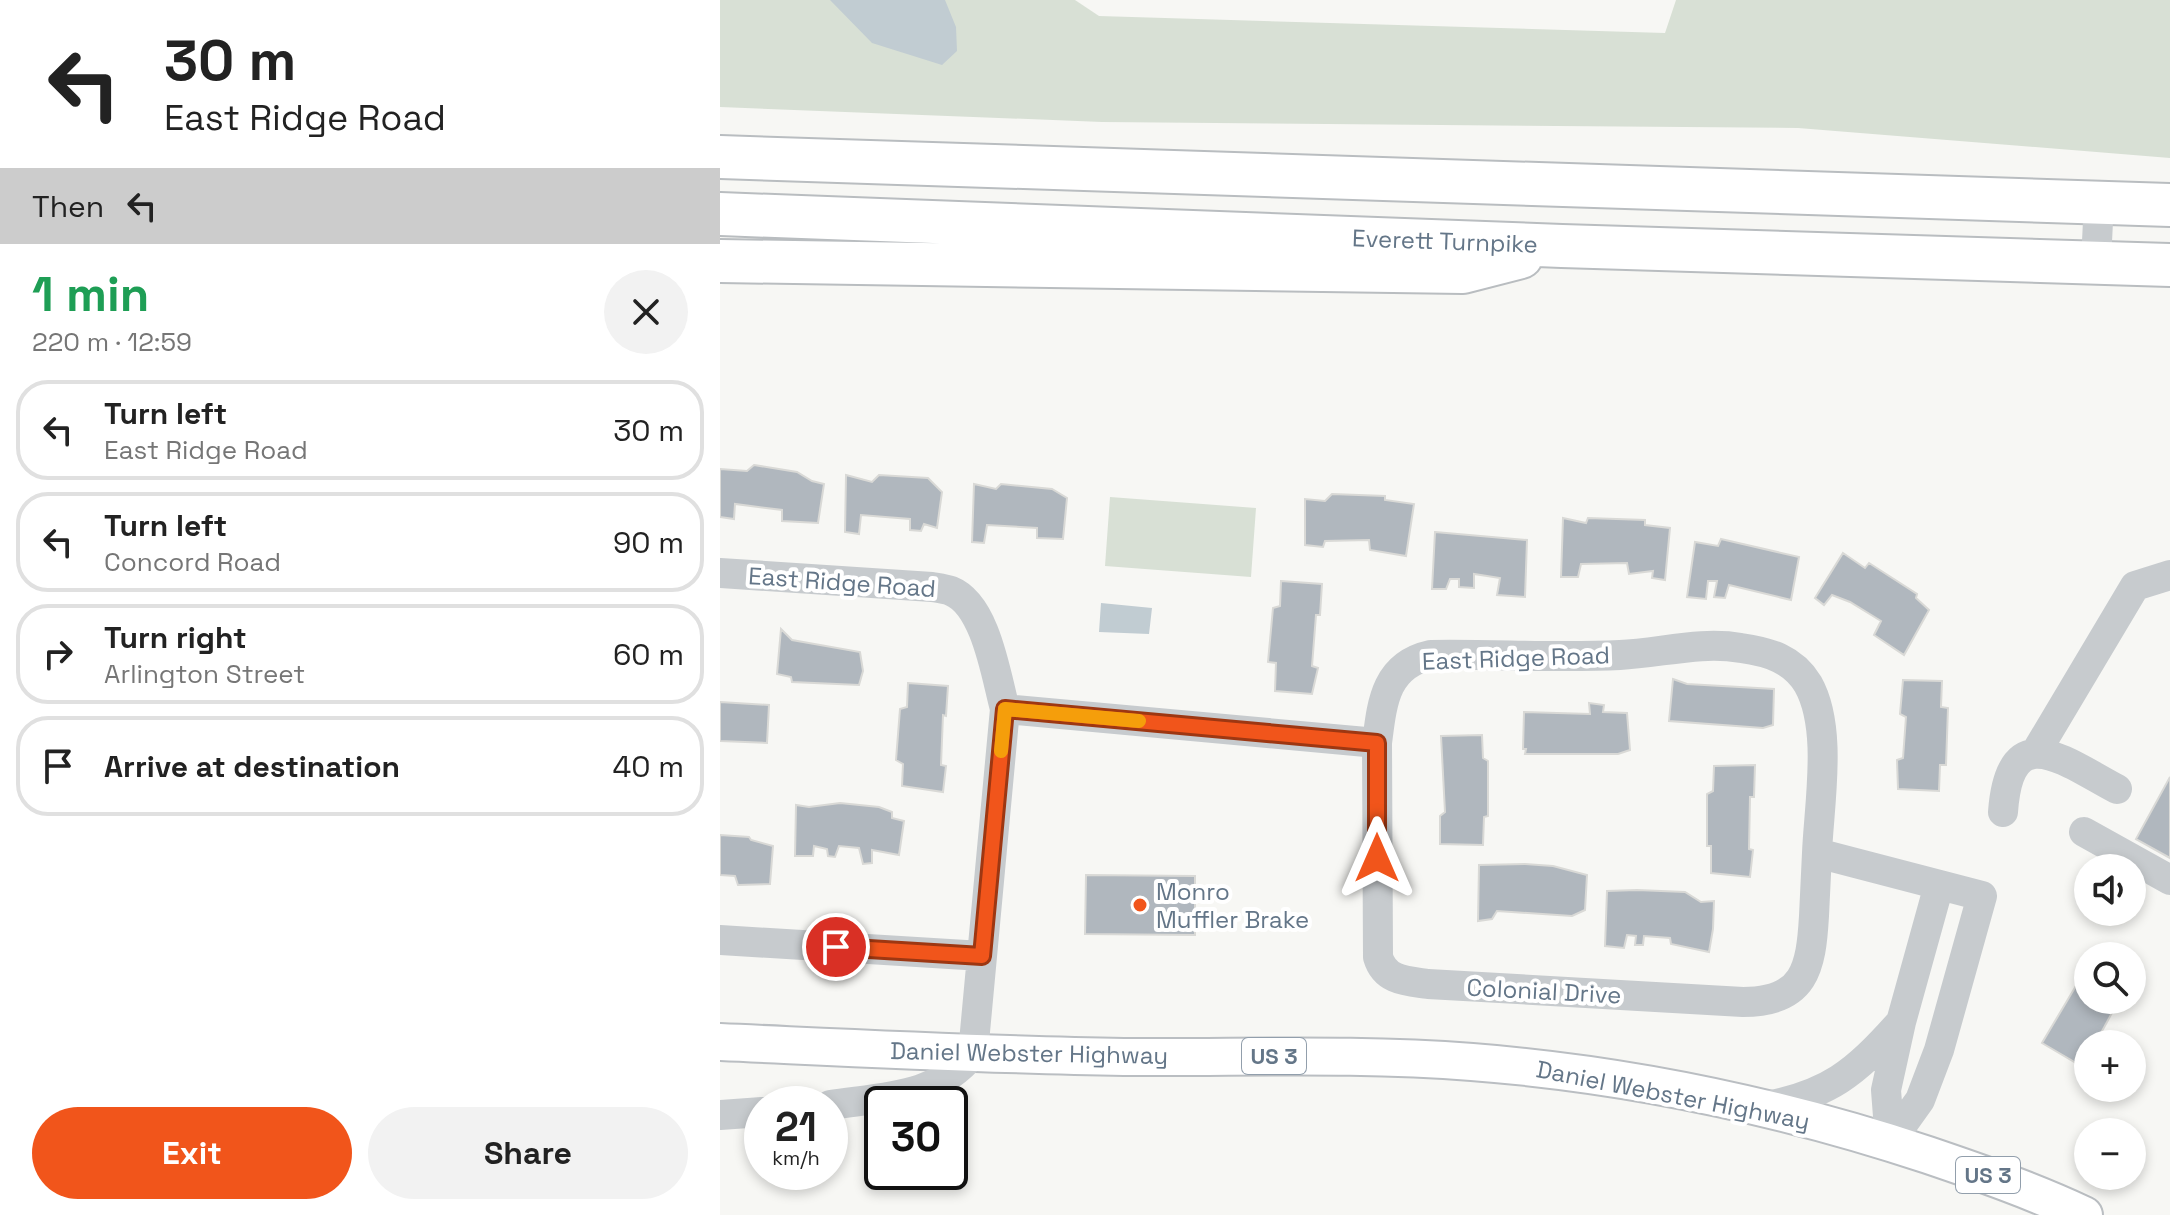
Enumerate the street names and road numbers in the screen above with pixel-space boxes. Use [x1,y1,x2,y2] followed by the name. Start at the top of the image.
[1352,222,1538,260] street label: Everett Turnpike
[747,560,937,604] street label: East Ridge Road
[1422,639,1610,677] street label: East Ridge Road
[1466,971,1622,1011] street label: Colonial Drive
[890,1035,1168,1071] street label: Daniel Webster Highway
[1242,1038,1306,1074] road number: US 3
[1534,1053,1812,1137] street label: Daniel Webster Highway
[1956,1157,2020,1193] road number: US 3

